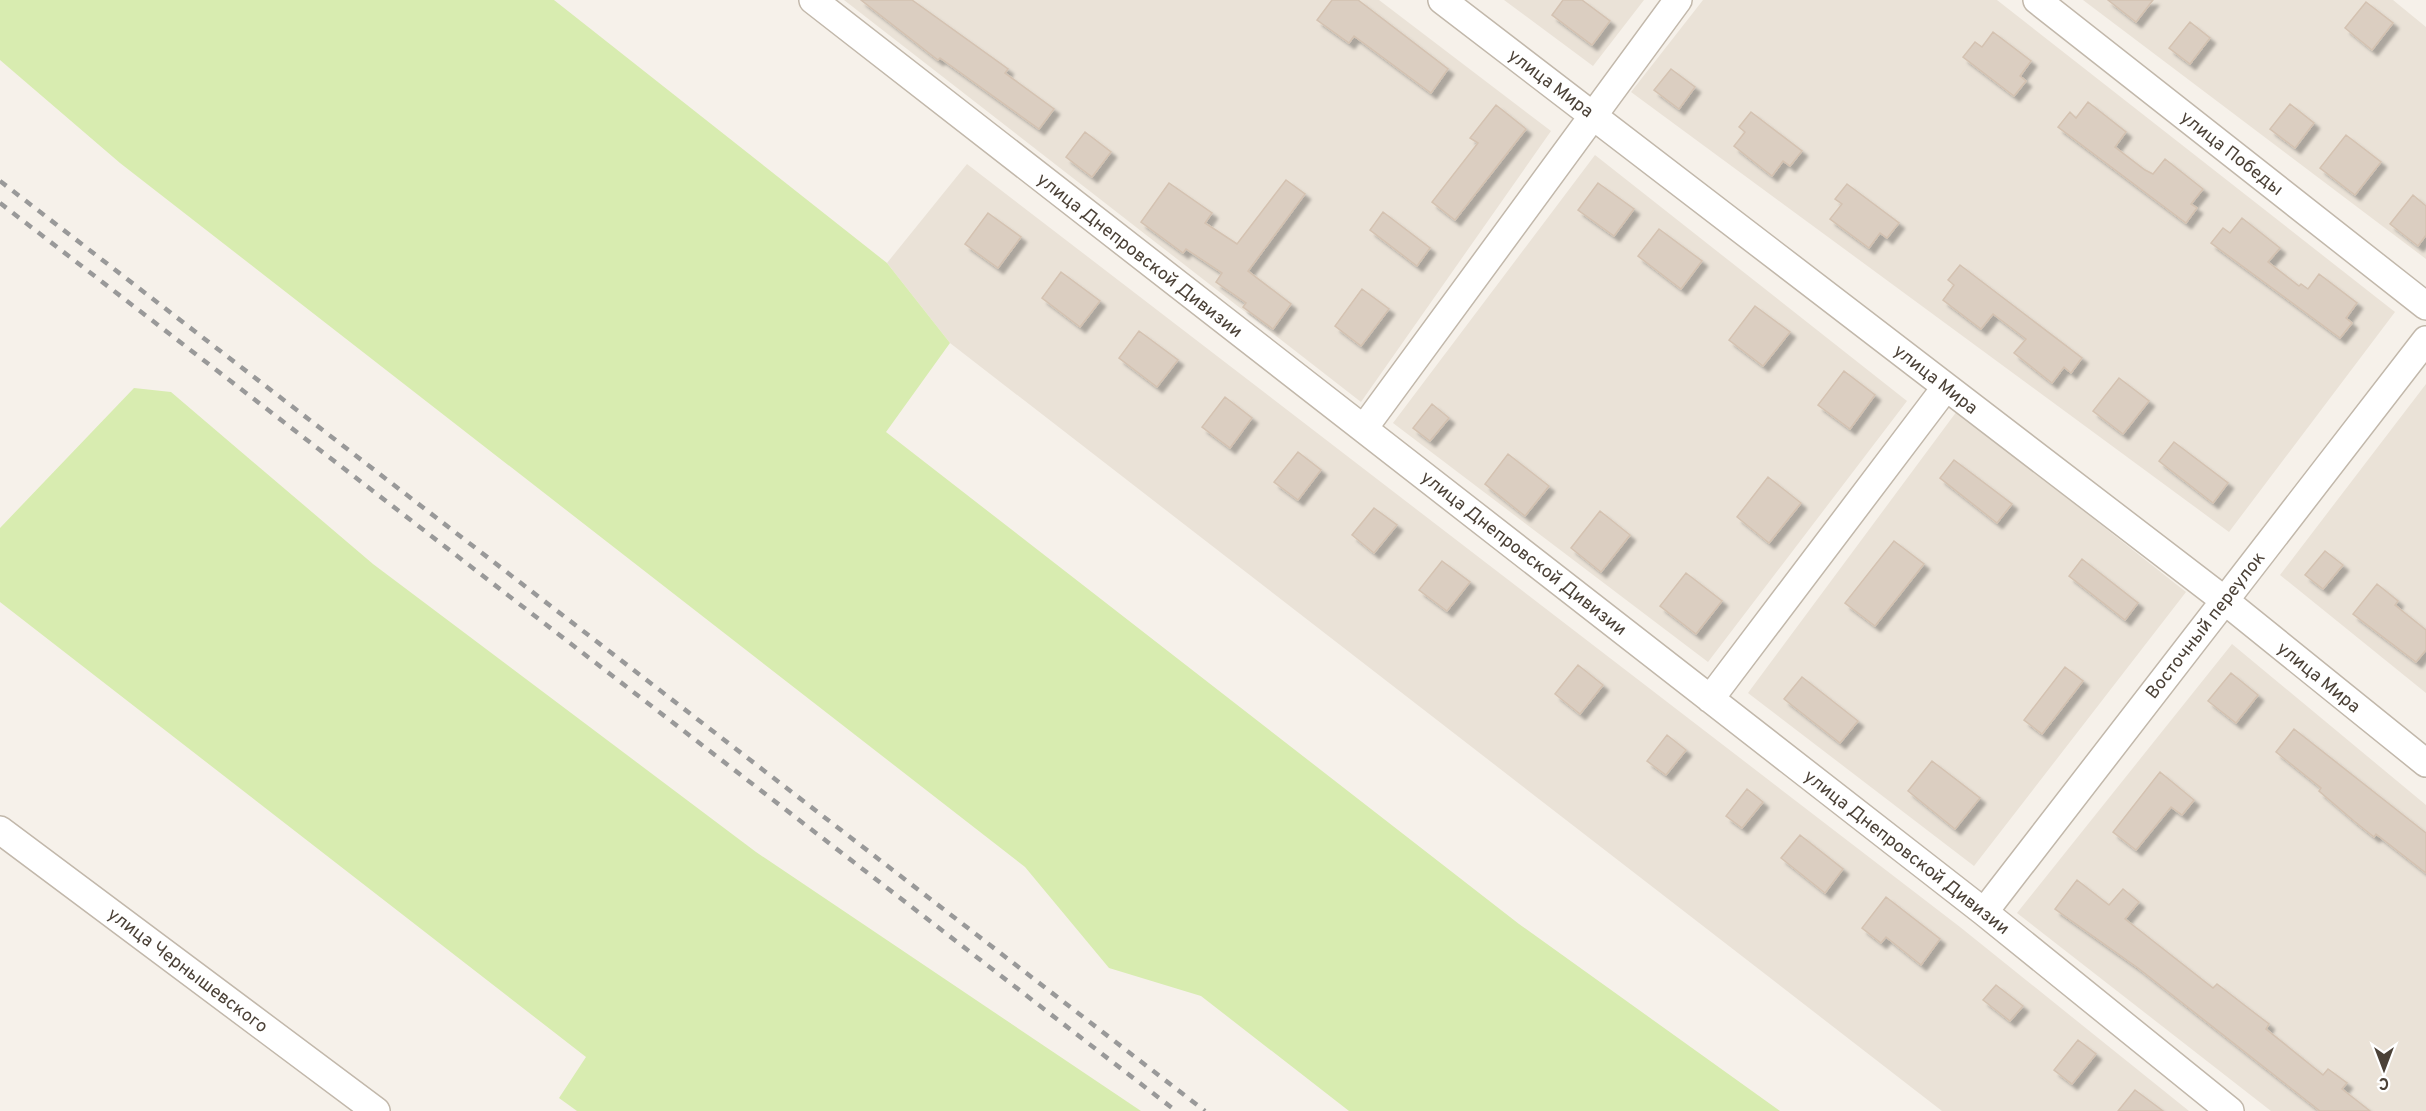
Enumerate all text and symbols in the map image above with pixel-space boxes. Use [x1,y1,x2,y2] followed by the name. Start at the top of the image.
[1503,45,1597,124] street label: улица Мира
[2175,107,2287,202] street label: улица Победы
[1032,169,1247,344] street label: улица Днепровской Дивизии
[1888,340,1982,420] street label: улица Мира
[1416,467,1631,642] street label: улица Днепровской Дивизии
[2141,547,2271,704] street label: Восточный переулок
[2272,637,2365,719] street label: улица Мира
[1799,766,2014,941] street label: улица Днепровской Дивизии
[102,903,272,1039] street label: улица Чернышевского
[2354,1039,2414,1099] north arrow
[2379,1072,2389,1092] text: С

